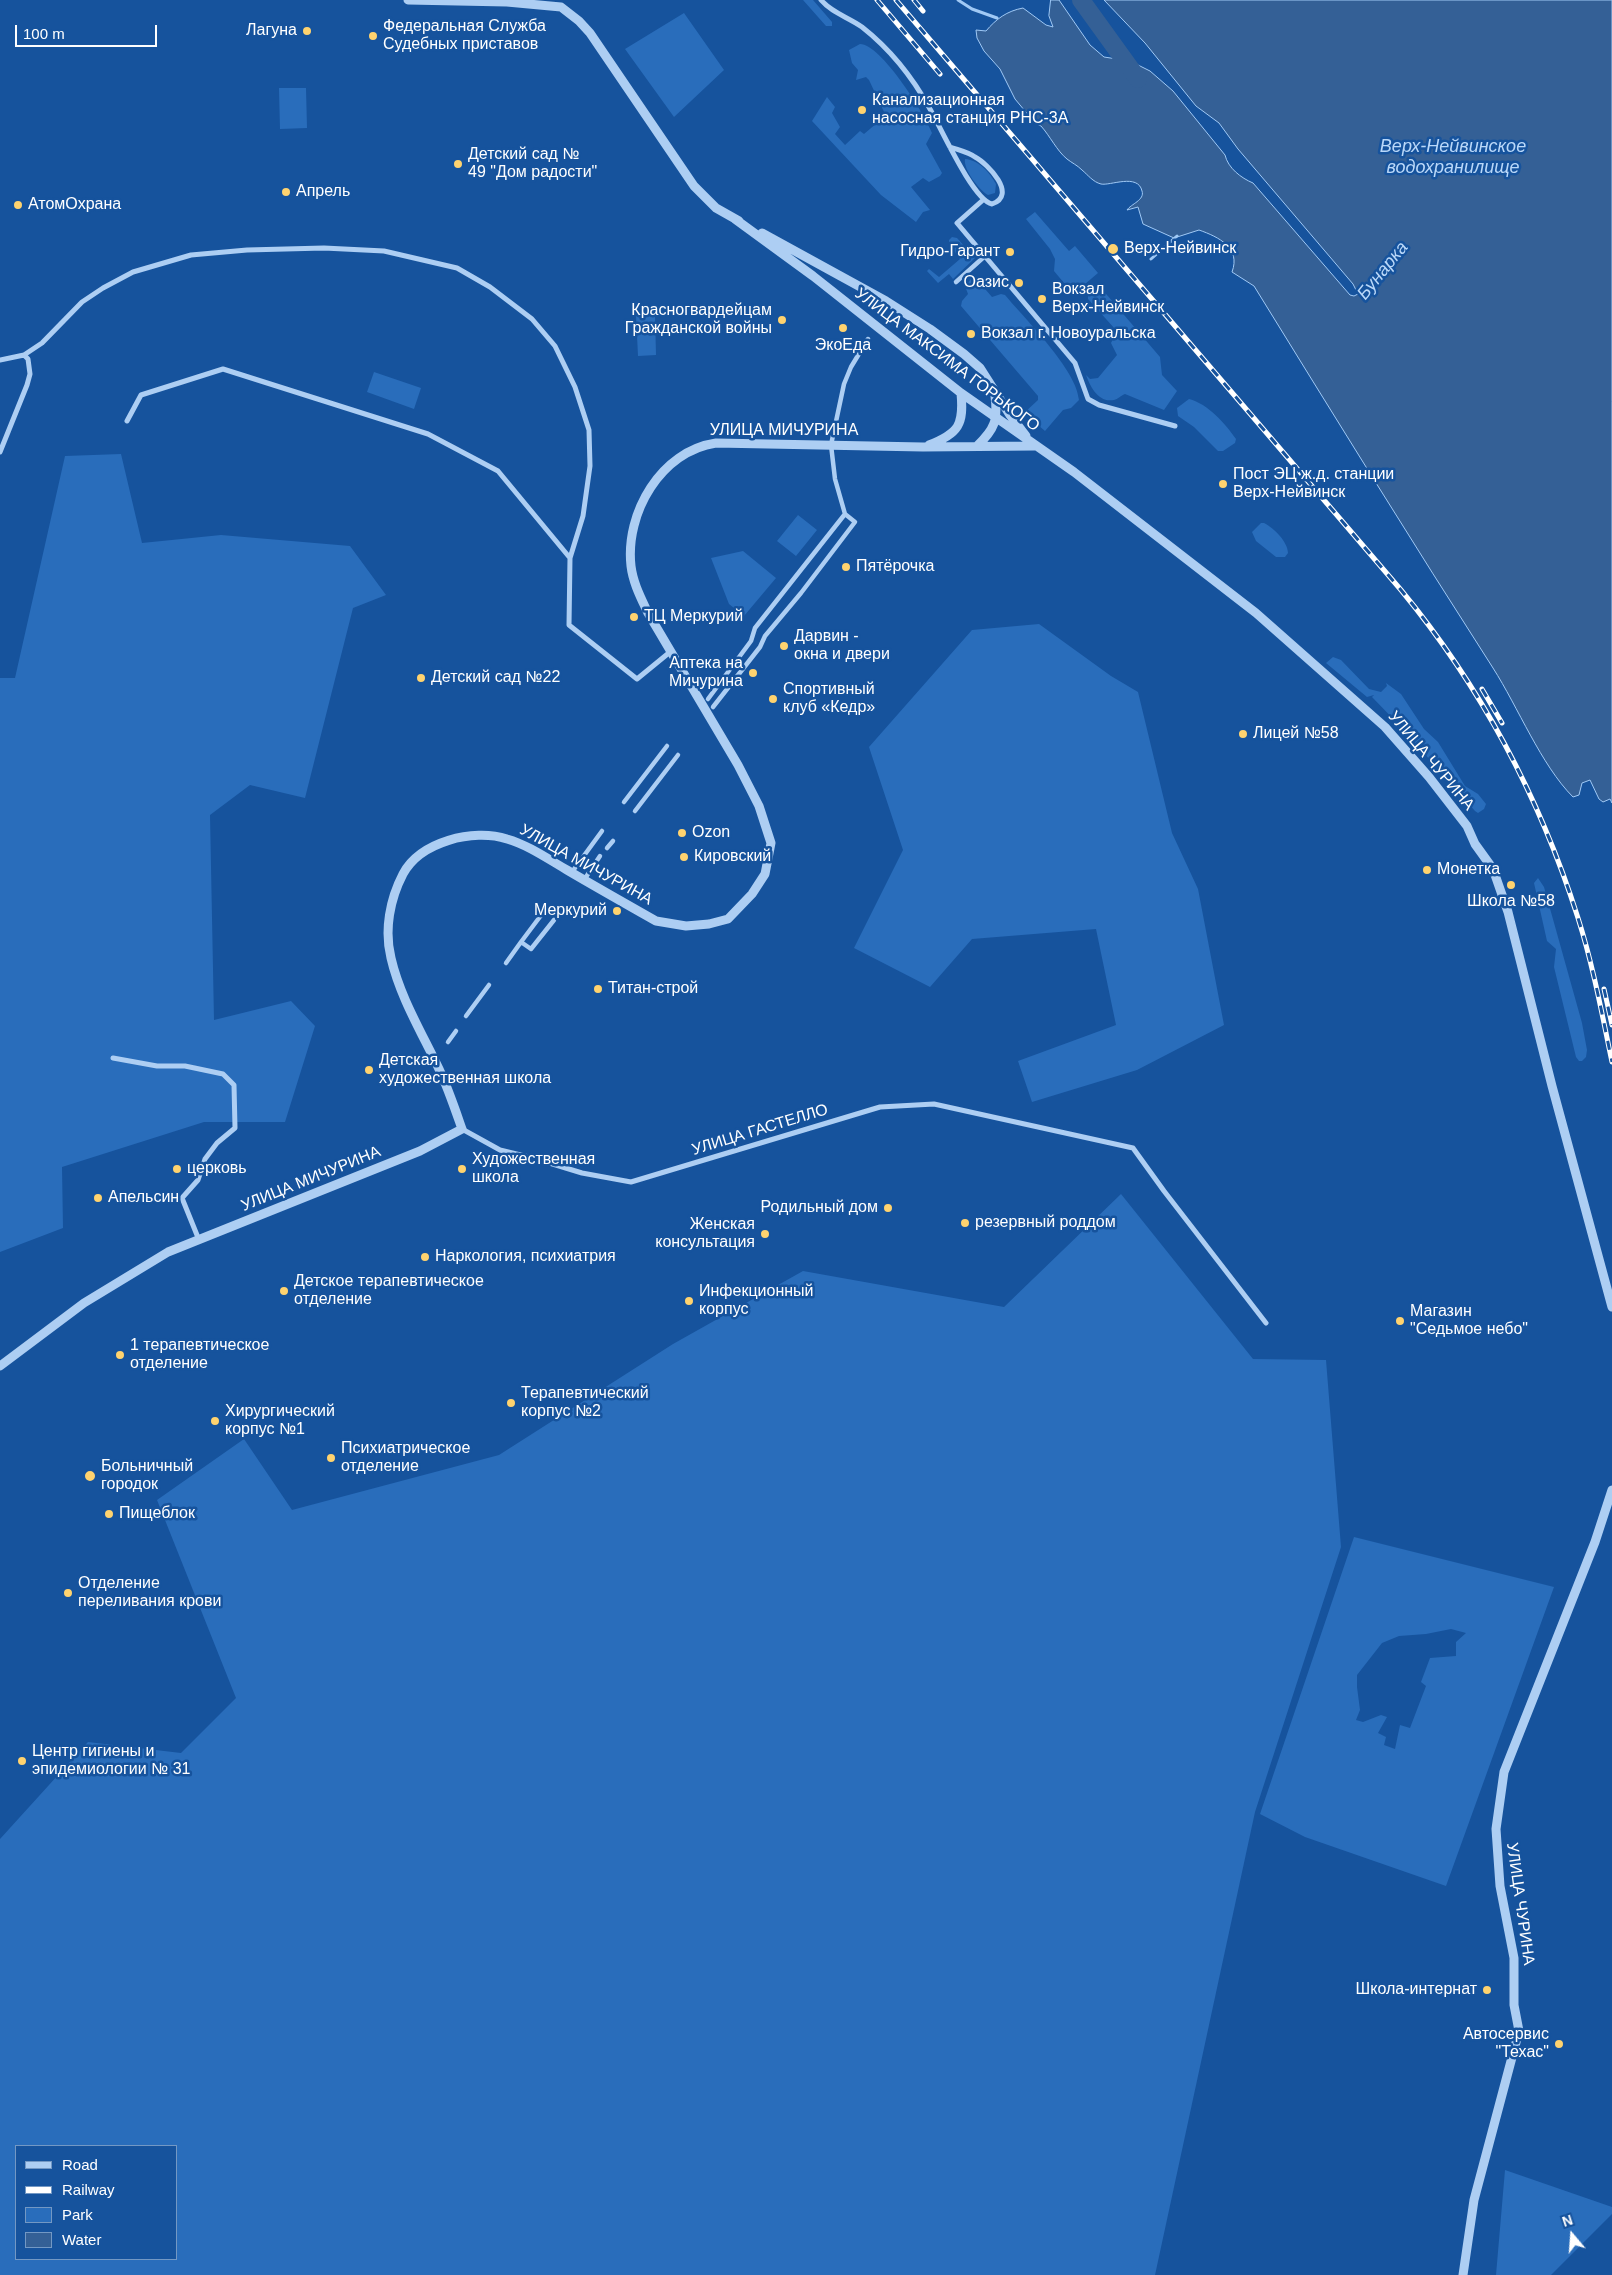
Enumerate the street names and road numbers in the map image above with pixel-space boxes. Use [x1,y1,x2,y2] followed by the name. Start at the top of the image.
[851,284,1043,436] street label: УЛИЦА МАКСИМА ГОРЬКОГО
[710,421,858,441] street label: УЛИЦА МИЧУРИНА
[1384,707,1478,815] street label: УЛИЦА ЧУРИНА
[516,821,656,909] street label: УЛИЦА МИЧУРИНА
[690,1100,830,1160] street label: УЛИЦА ГАСТЕЛЛО
[238,1142,384,1216] street label: УЛИЦА МИЧУРИНА
[1502,1841,1538,1967] street label: УЛИЦА ЧУРИНА

